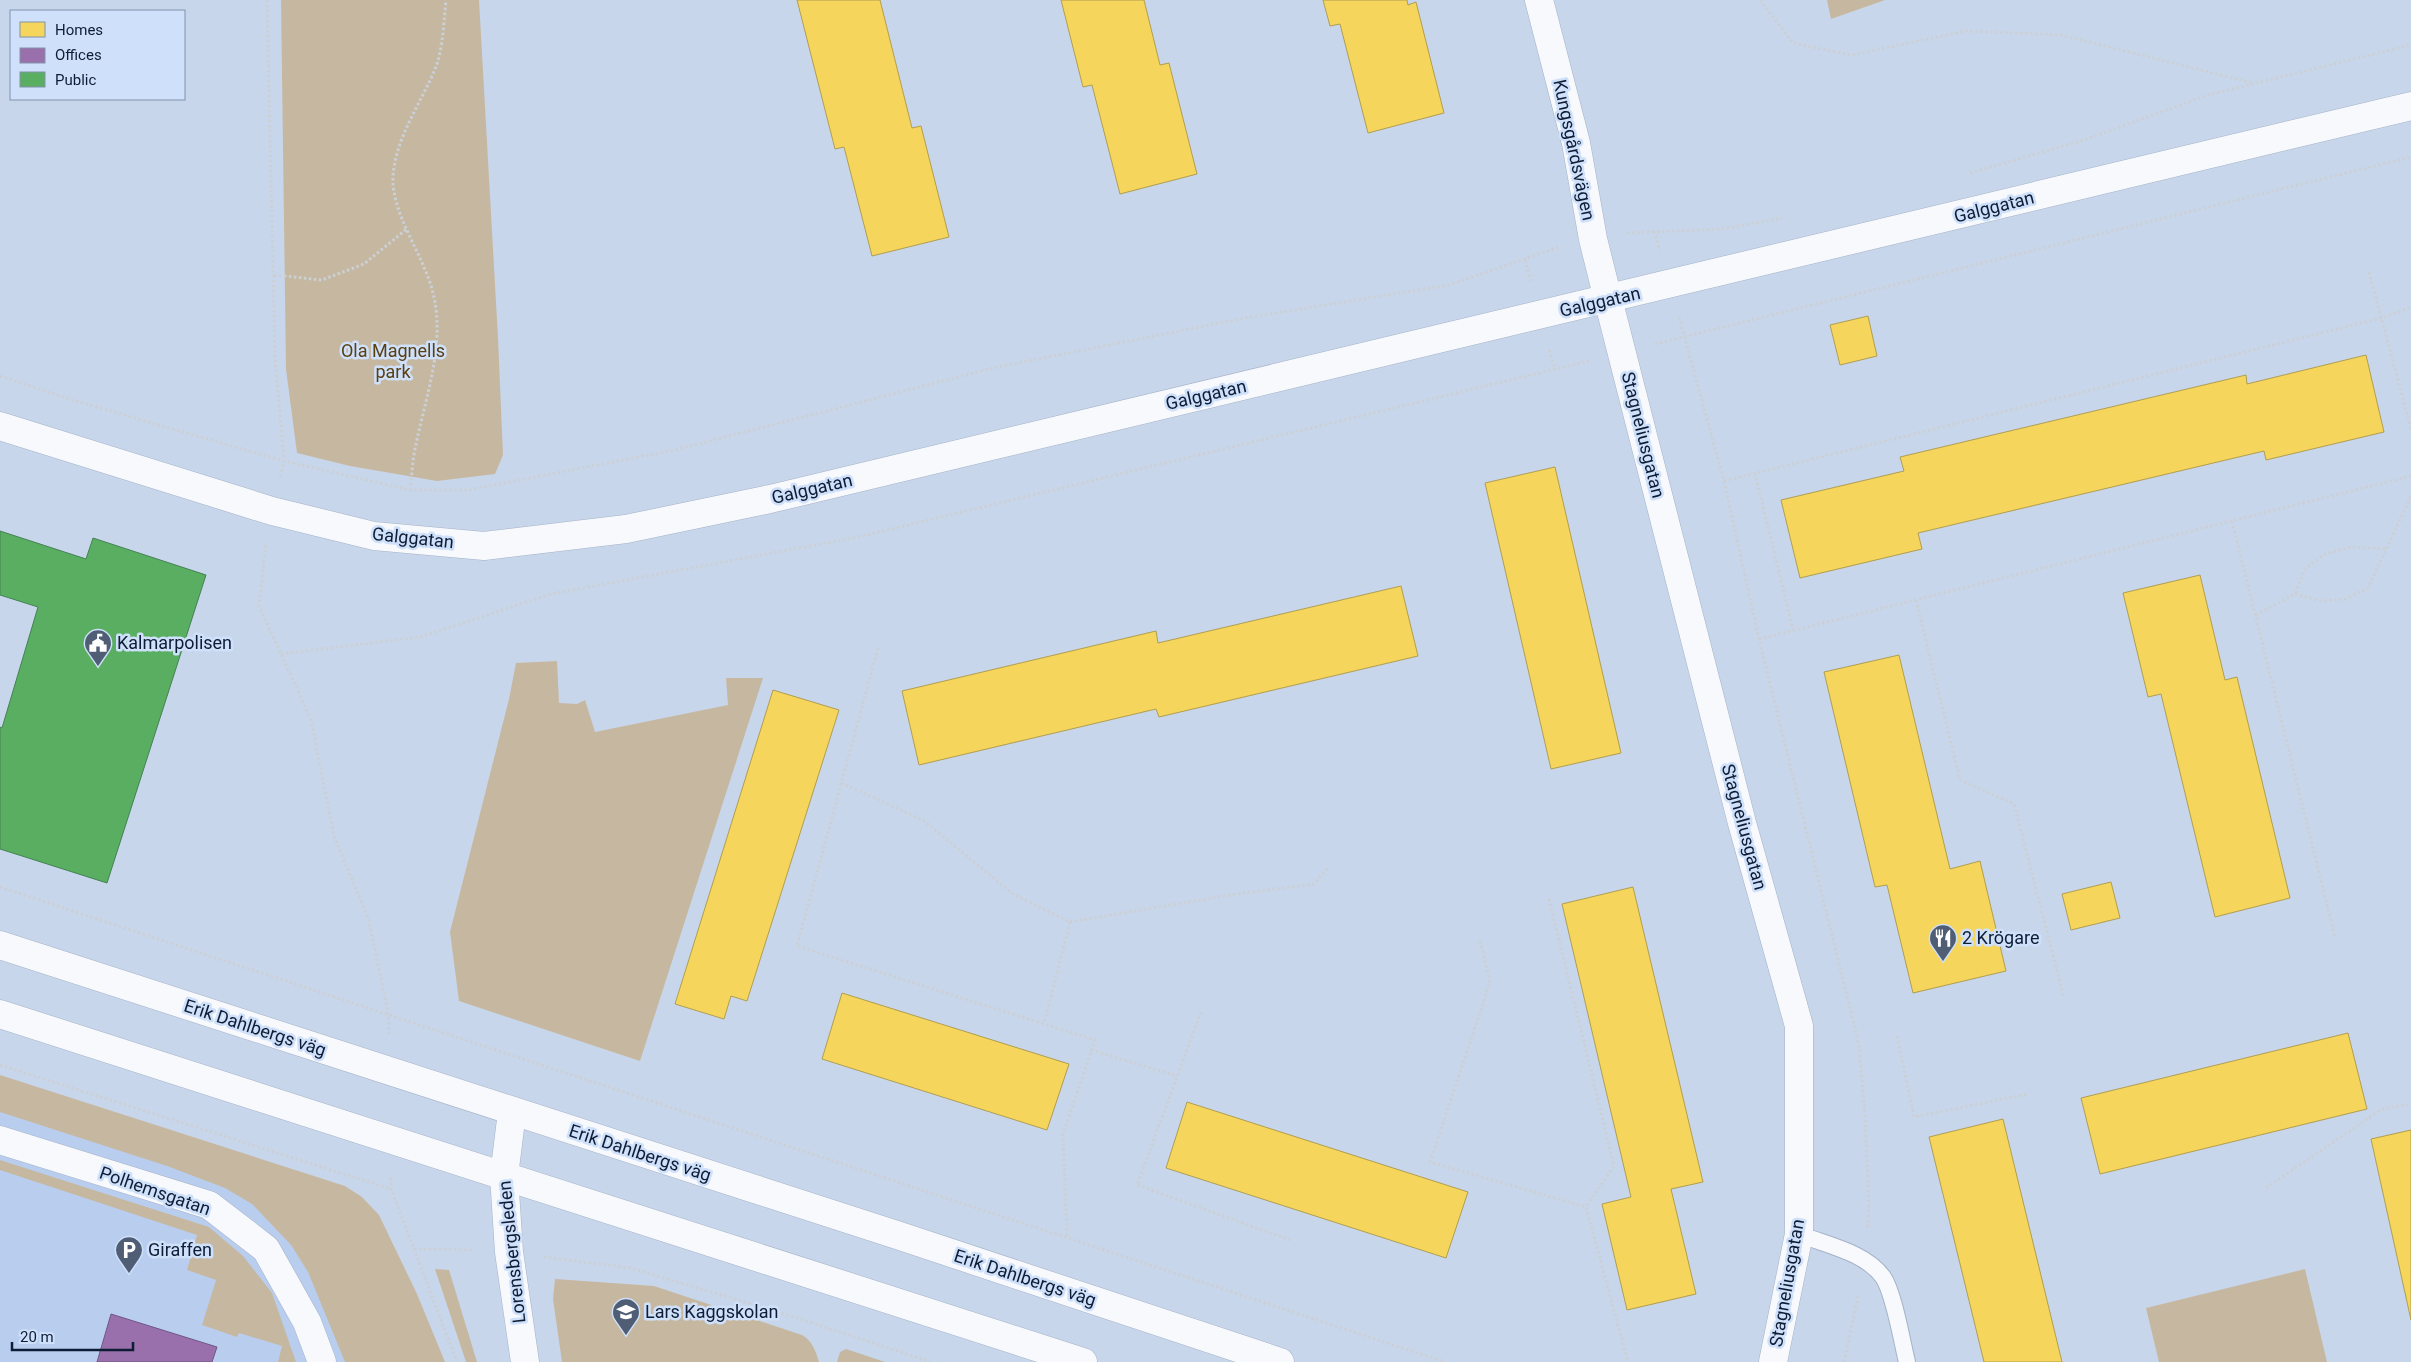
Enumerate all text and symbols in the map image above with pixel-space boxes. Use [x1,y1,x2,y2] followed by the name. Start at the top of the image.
[10,10,185,100] legend
[55,21,103,39] text: Homes
[55,46,102,64] text: Offices
[55,71,96,89] text: Public
[1549,77,1600,222] street label: Kungsgårdsvägen
[1952,186,2036,227] street label: Galggatan
[1558,282,1642,321] street label: Galggatan
[341,340,445,382] park label: Ola Magnells park
[1618,370,1669,500] street label: Stagneliusgatan
[1164,375,1248,414] street label: Galggatan
[770,469,854,508] street label: Galggatan
[371,523,455,552] street label: Galggatan
[83,628,113,667] public building icon: Kalmarpolisen
[117,632,232,653] place label: Kalmarpolisen
[1718,762,1771,892] street label: Stagneliusgatan
[1928,923,1958,962] restaurant icon: 2 Krögare
[1962,927,2039,948] place label: 2 Krögare
[181,995,329,1060] street label: Erik Dahlbergs väg
[566,1120,714,1185] street label: Erik Dahlbergs väg
[97,1162,213,1219] street label: Polhemsgatan
[494,1180,529,1324] street label: Lorensbergsleden
[1765,1217,1808,1348] street label: Stagneliusgatan
[114,1235,144,1274] parking icon: Giraffen
[148,1239,212,1260] place label: Giraffen
[951,1245,1099,1310] street label: Erik Dahlbergs väg
[611,1297,641,1336] school or university icon: Lars Kaggskolan
[645,1301,778,1322] place label: Lars Kaggskolan
[12,1320,134,1352] scale bar
[20,1328,54,1346] text: 20 m

